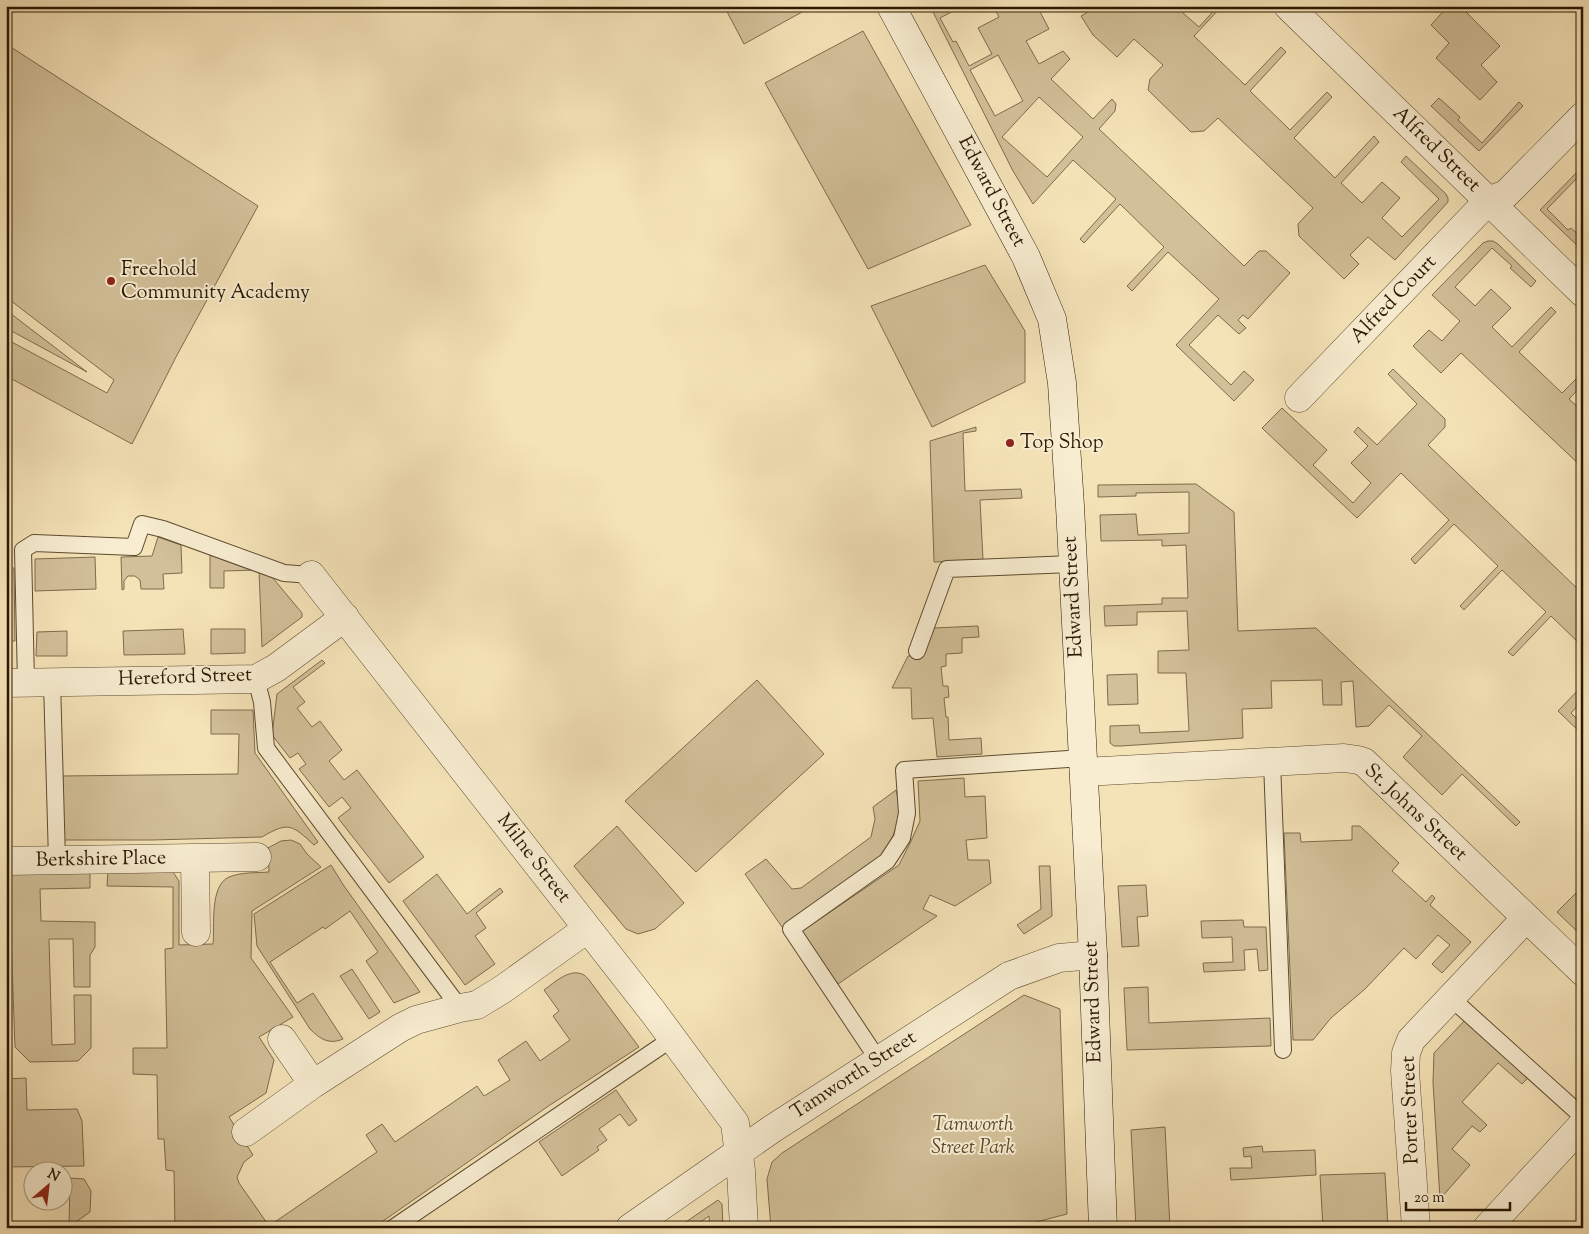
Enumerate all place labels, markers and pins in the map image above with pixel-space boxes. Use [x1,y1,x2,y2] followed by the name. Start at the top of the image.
[121,256,310,308] place label: Freehold Community Academy
[105,275,117,287] marker: Freehold Community Academy
[1020,429,1104,458] place label: Top Shop
[1004,437,1016,449] marker: Top Shop

